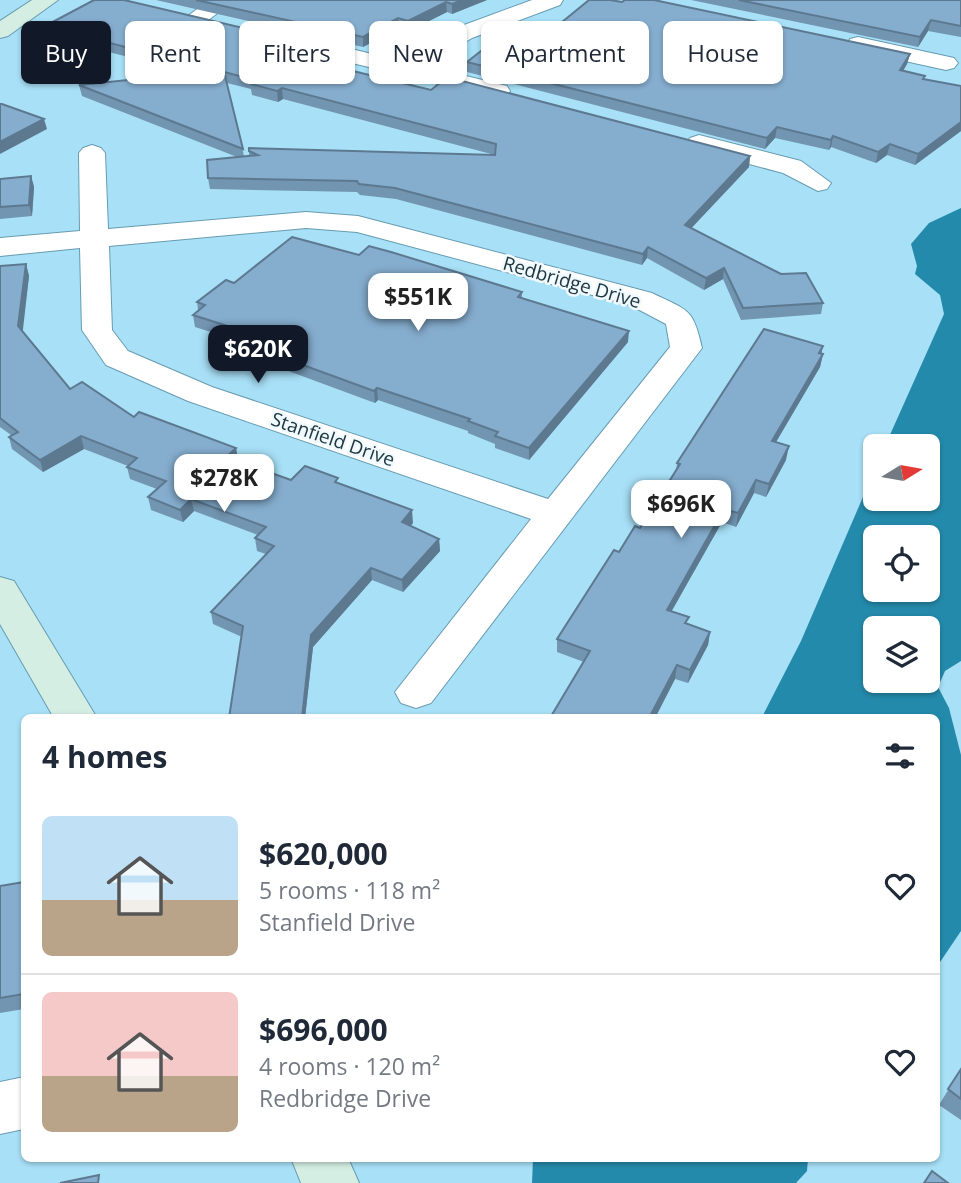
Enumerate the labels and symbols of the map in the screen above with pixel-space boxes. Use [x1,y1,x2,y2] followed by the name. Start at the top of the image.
[500,250,644,314] street label: Redbridge Drive
[369,274,467,333] pin: $551K
[209,326,307,385] pin: $620K
[268,406,398,472] street label: Stanfield Drive
[863,434,940,511] north arrow
[175,454,273,514] pin: $278K
[632,480,730,540] pin: $696K

